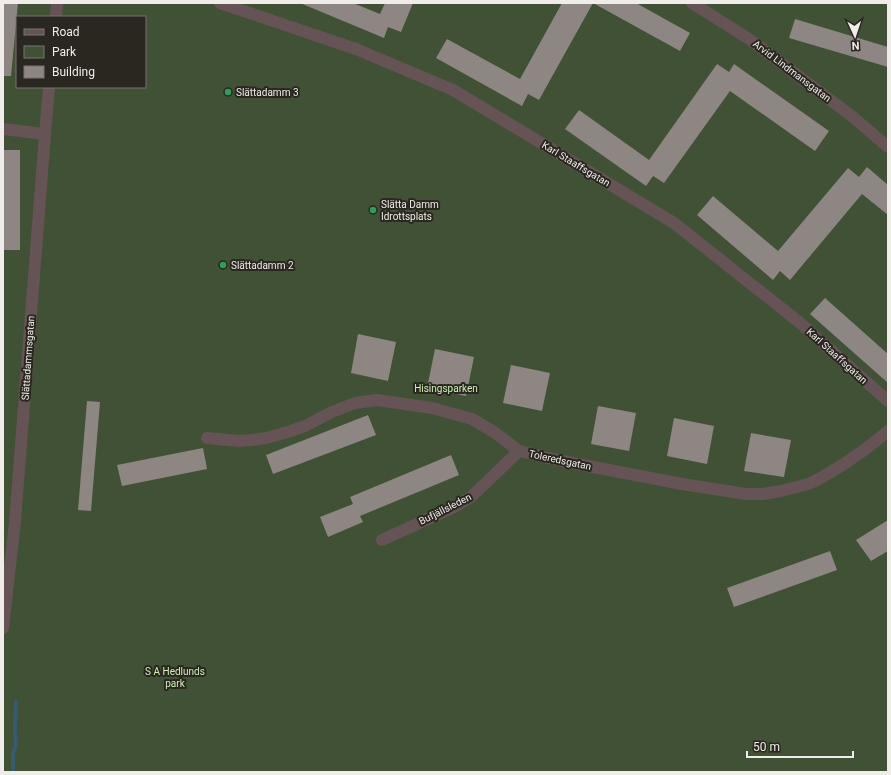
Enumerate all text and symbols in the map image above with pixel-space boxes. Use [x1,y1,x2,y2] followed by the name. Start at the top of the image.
[16,16,146,88] legend
[835,16,875,56] north arrow
[52,25,80,39] text: Road
[751,38,833,104] street label: Arvid Lindmansgatan
[851,39,860,52] text: N
[52,45,77,59] text: Park
[52,65,95,79] text: Building
[223,87,233,97] marker: Slättadamm 3
[236,87,299,98] place label: Slättadamm 3
[540,139,612,189] street label: Karl Staaffsgatan
[381,199,439,222] place label: Slätta Damm Idrottsplats
[368,205,378,215] marker: Slätta Damm Idrottsplats
[218,260,228,270] marker: Slättadamm 2
[231,260,294,271] place label: Slättadamm 2
[20,315,36,401] street label: Slättadammsgatan
[805,326,869,386] street label: Karl Staaffsgatan
[414,383,478,394] park label: Hisingsparken
[528,448,592,472] street label: Toleredsgatan
[417,491,473,527] street label: Bufjällsleden
[145,666,205,689] park label: S A Hedlunds park
[747,733,853,759] scale bar
[753,740,780,754] text: 50 m

